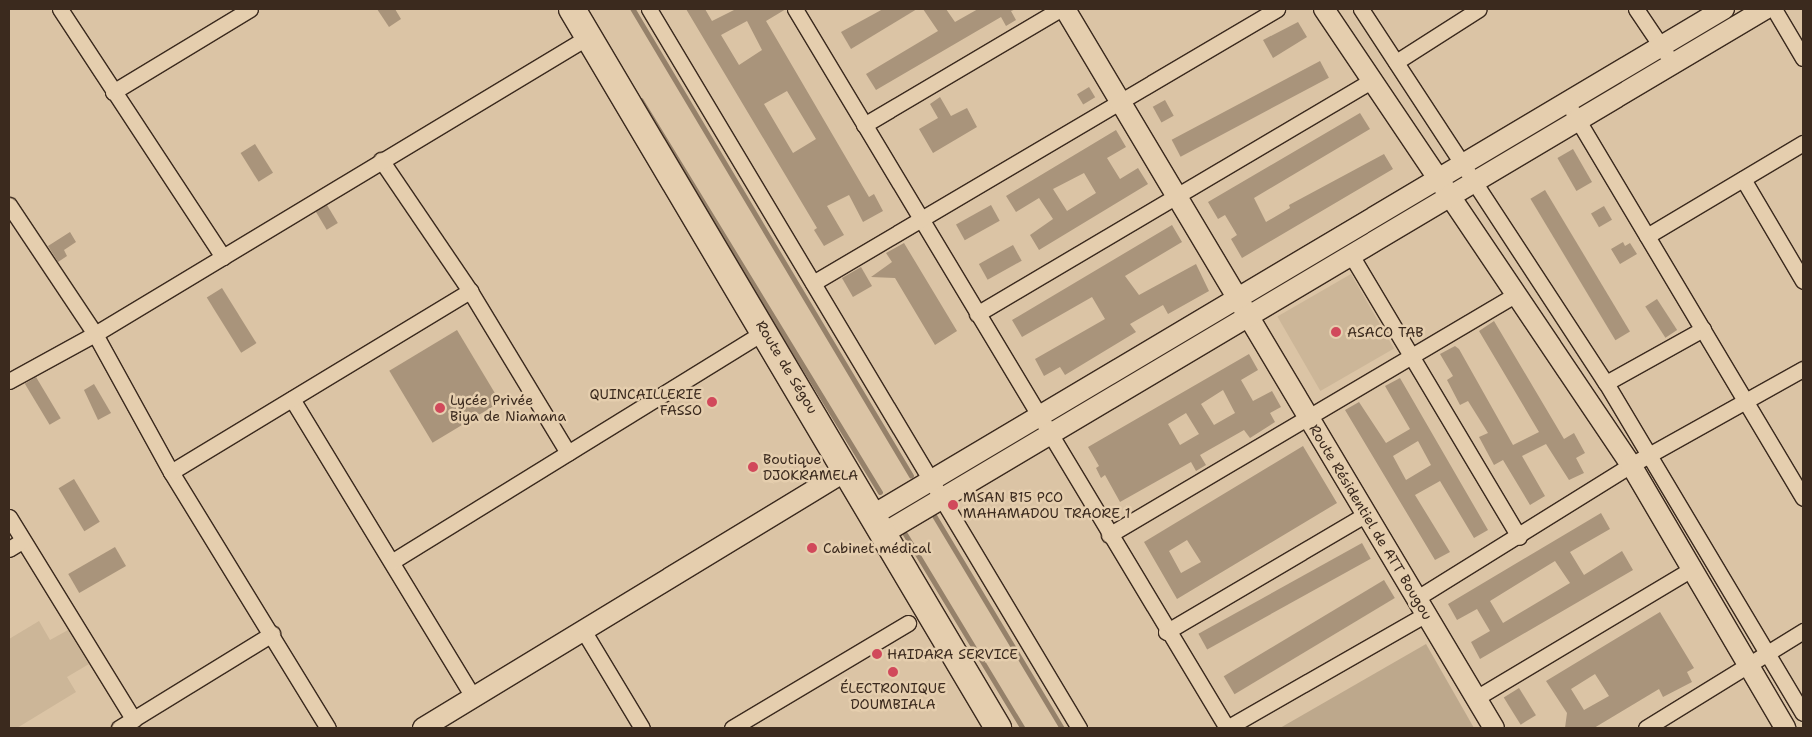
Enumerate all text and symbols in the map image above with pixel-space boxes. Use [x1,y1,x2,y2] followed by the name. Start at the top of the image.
[753,317,821,417] street label: Route de Ségou
[1347,324,1424,340] place label: ASACO TAB
[1329,325,1343,339] marker: ASACO TAB
[589,386,702,418] place label: QUINCAILLERIE FASSO
[450,392,566,424] place label: Lycée Privée Biya de Niamana
[706,396,718,408] marker: QUINCAILLERIE FASSO
[434,402,446,414] marker: Lycée Privée Biya de Niamana
[1306,421,1436,623] street label: Route Résidentiel de ATT Bougou
[763,451,858,484] place label: Boutique DJOKRAMELA
[747,461,759,473] marker: Boutique DJOKRAMELA
[963,489,1131,522] place label: MSAN B15 PCO MAHAMADOU TRAORE 1
[947,499,959,511] marker: MSAN B15 PCO MAHAMADOU TRAORE 1
[823,540,931,556] place label: Cabinet médical
[805,541,819,555] marker: Cabinet médical
[887,646,1018,662] place label: HAIDARA SERVICE
[871,648,883,660] marker: HAIDARA SERVICE
[887,666,899,678] marker: ÉLECTRONIQUE DOUMBIALA
[840,680,946,712] place label: ÉLECTRONIQUE DOUMBIALA

